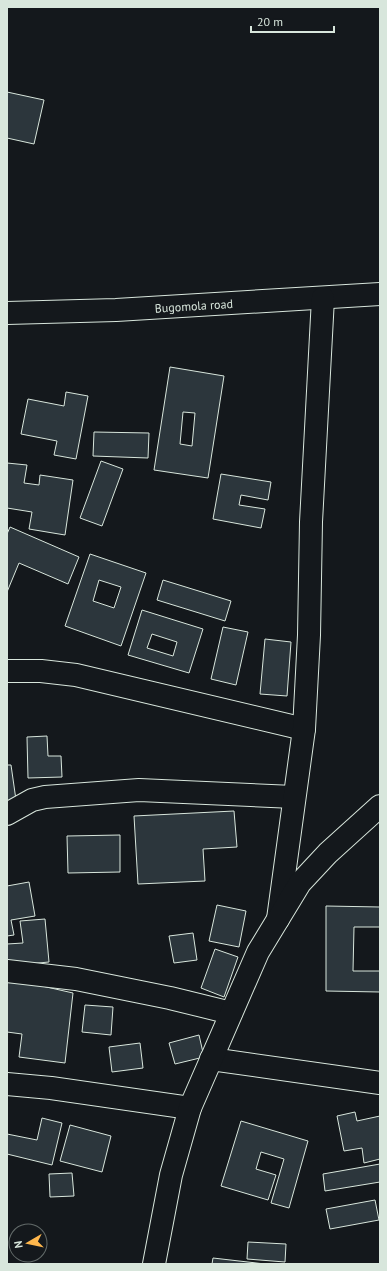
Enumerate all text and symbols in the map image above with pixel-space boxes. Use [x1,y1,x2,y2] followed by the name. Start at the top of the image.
[251,8,334,34] scale bar
[257,14,283,29] text: 20 m
[154,295,233,315] street label: Bugomola road
[8,1223,48,1263] north arrow
[11,1240,26,1249] text: N

